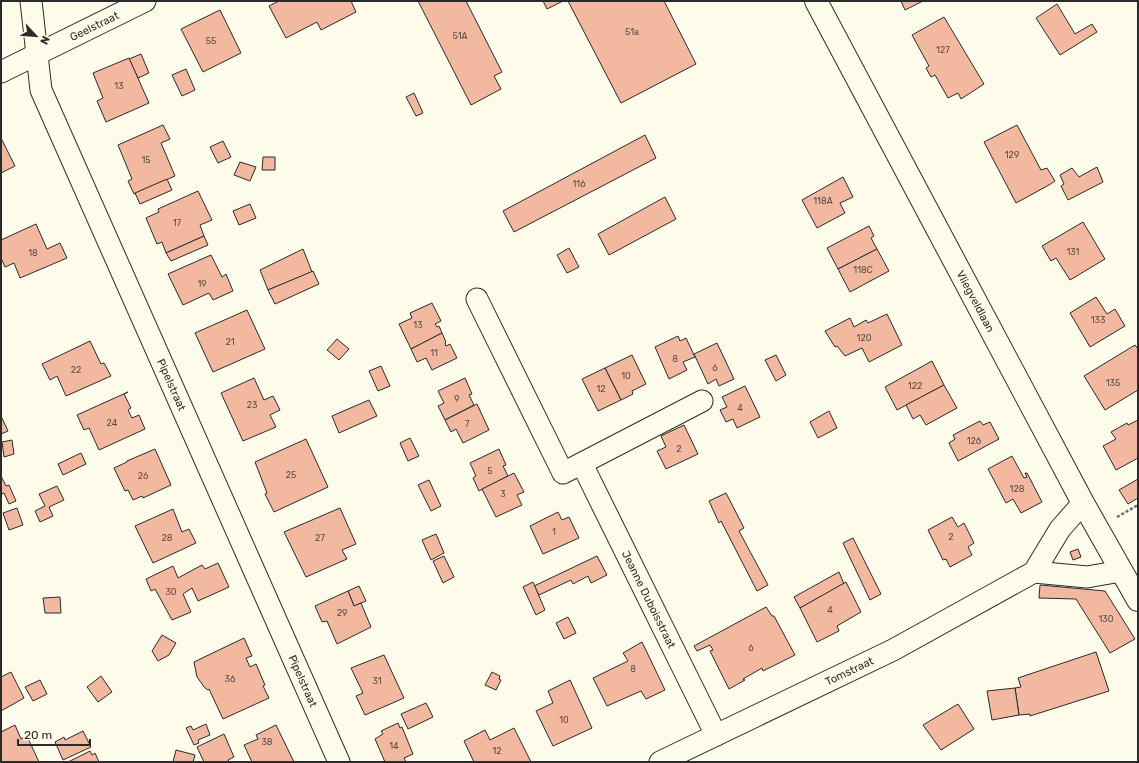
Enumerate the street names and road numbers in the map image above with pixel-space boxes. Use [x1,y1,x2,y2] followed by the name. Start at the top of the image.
[68,9,122,44] street label: Geelstraat
[953,268,997,335] street label: Vliegveldlaan
[154,357,189,414] street label: Pipelstraat
[619,549,678,651] street label: Jeanne Duboisstraat
[285,653,320,710] street label: Pipelstraat
[823,654,876,689] street label: Tomstraat

